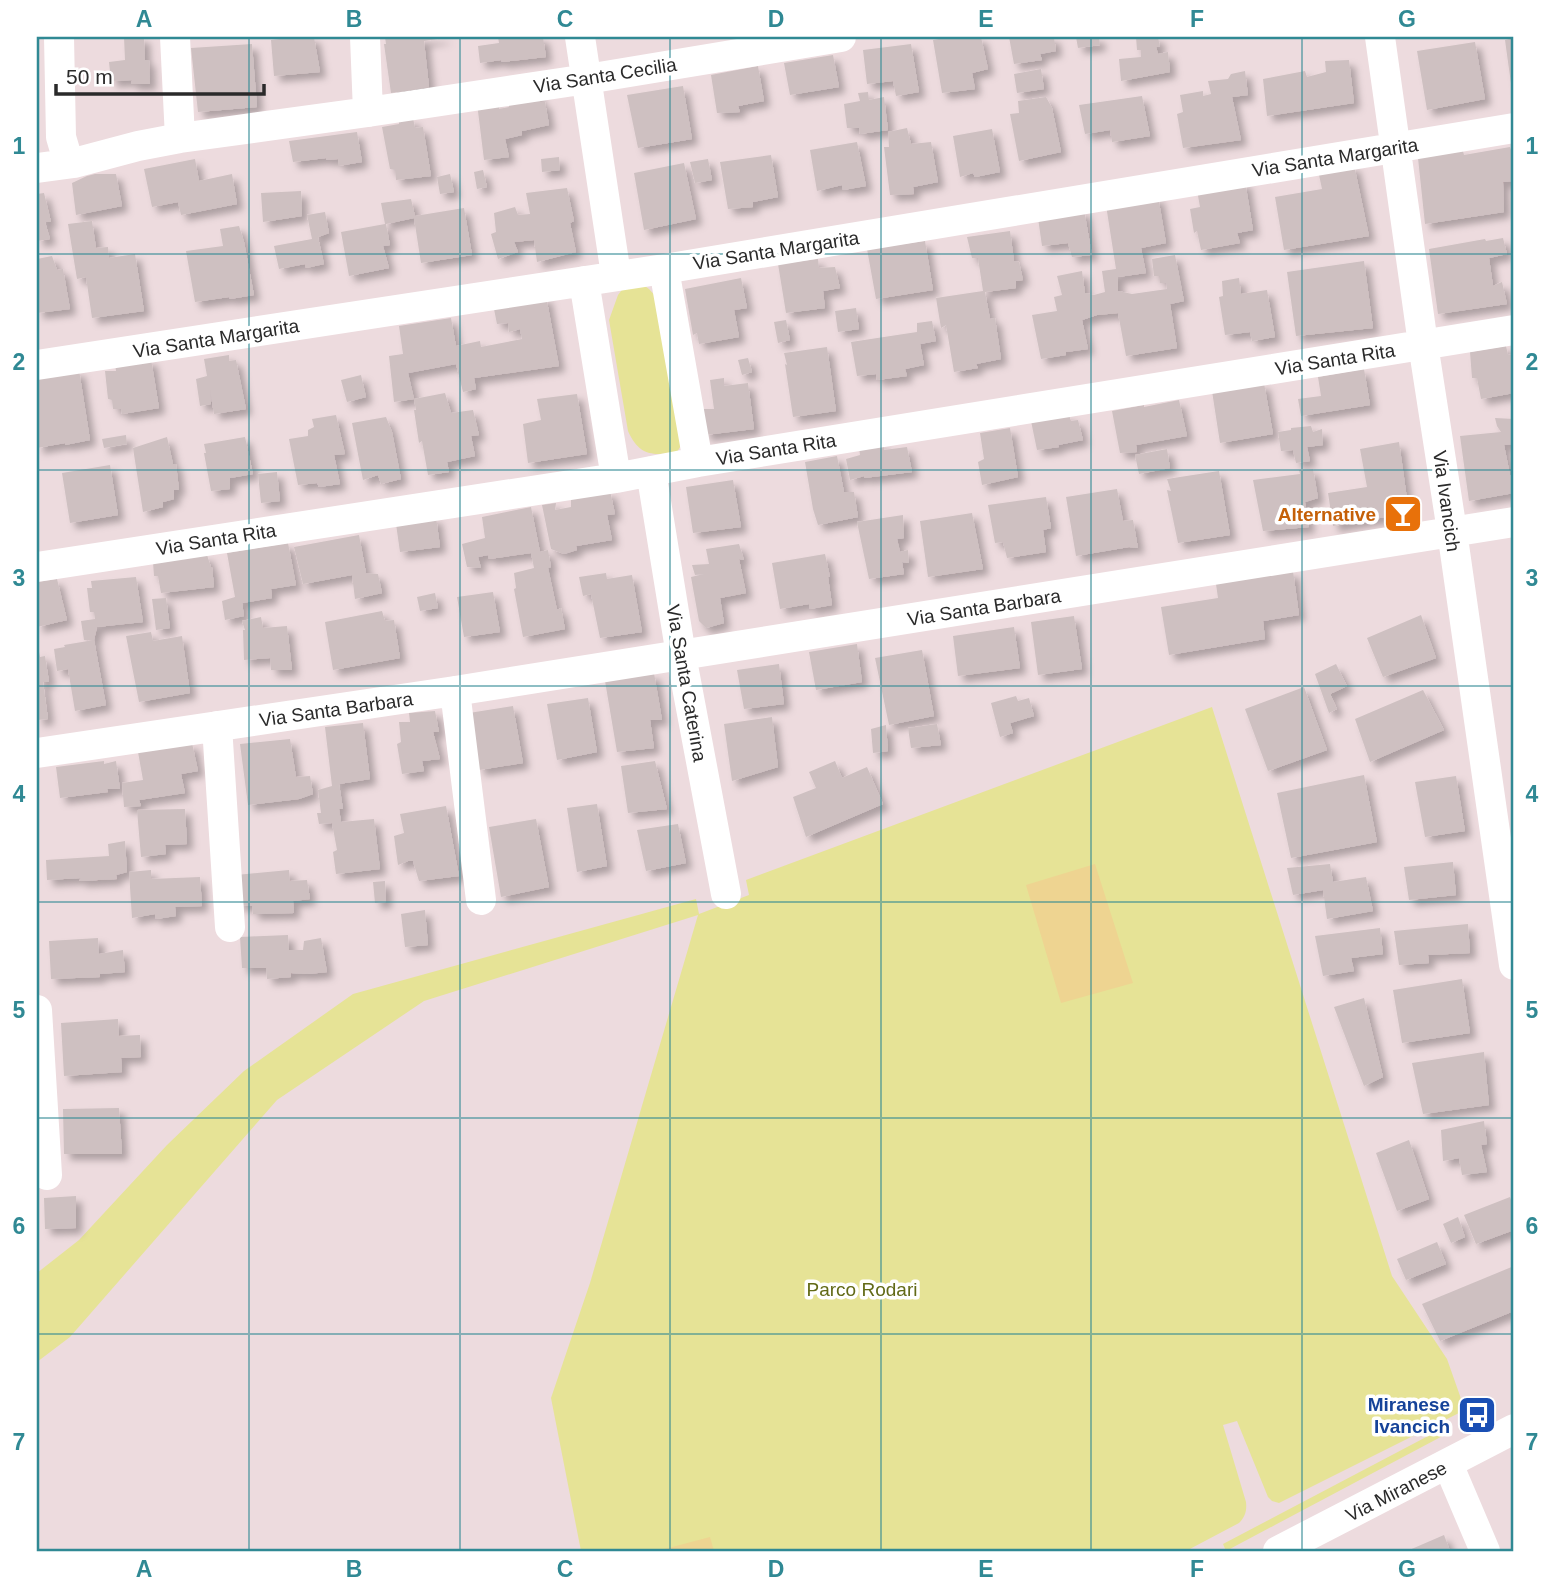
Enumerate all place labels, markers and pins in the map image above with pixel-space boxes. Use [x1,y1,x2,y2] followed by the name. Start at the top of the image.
[1382,493,1424,535] bar icon: Alternative
[1278,504,1376,525] place label: Alternative
[1368,1394,1450,1437] place label: Miranese Ivancich
[1456,1394,1498,1436] bus stop icon: Miranese Ivancich

